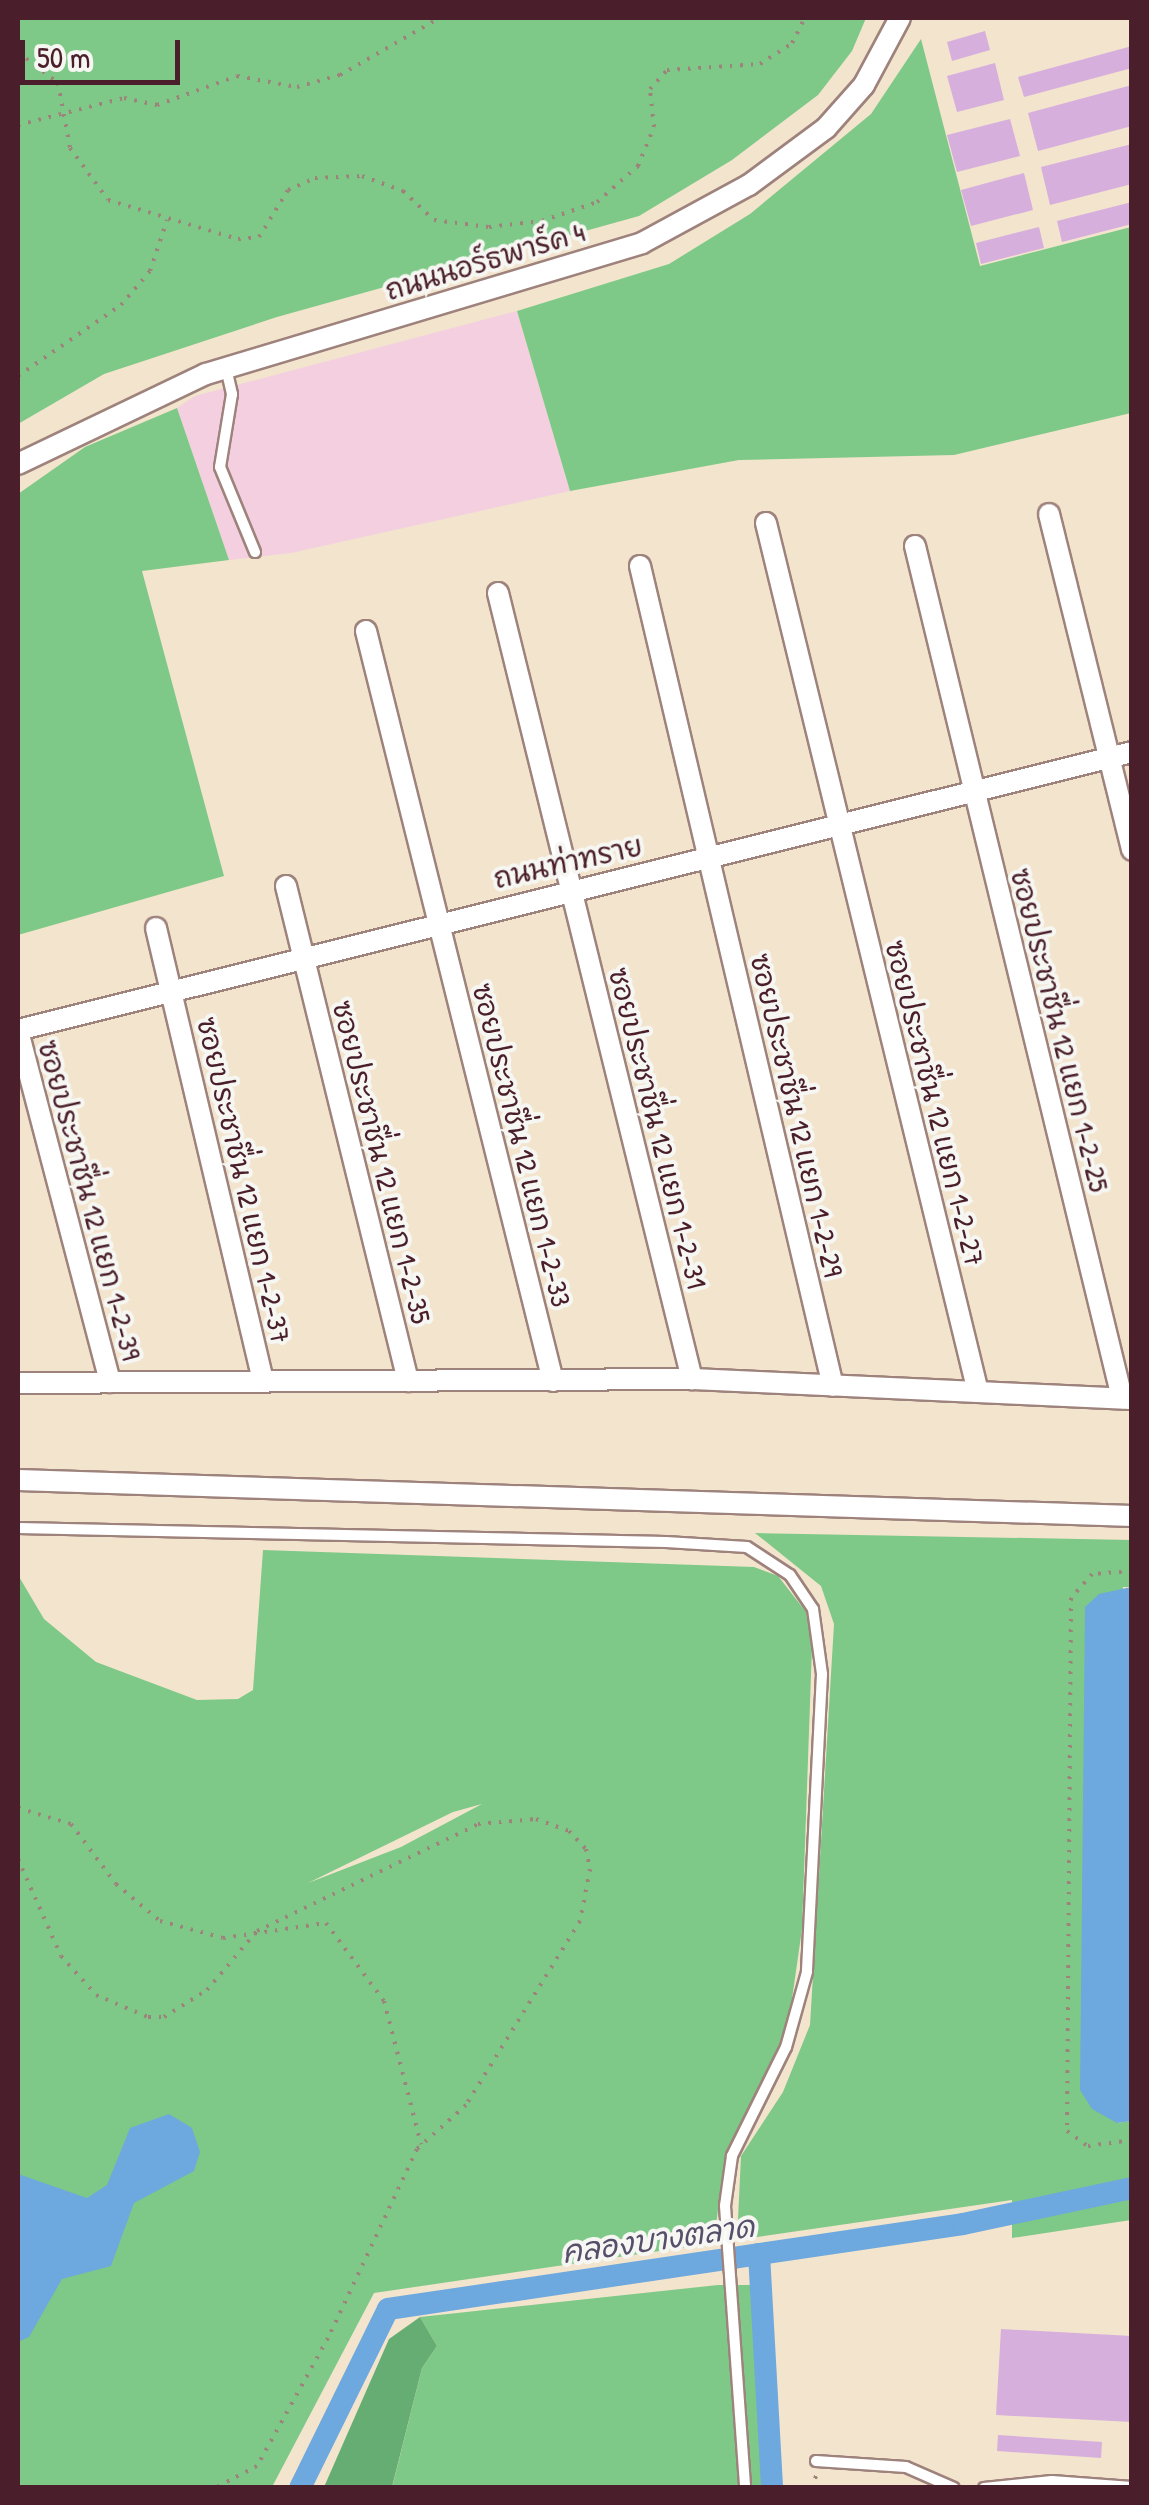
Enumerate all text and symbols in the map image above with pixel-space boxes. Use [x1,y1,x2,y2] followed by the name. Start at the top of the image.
[25,20,185,82] scale bar
[37,37,90,77] text: 50 m
[381,215,589,307] street label: ถนนนอร์ธพาร์ค 4
[490,829,646,895] street label: ถนนท่าทราย
[1004,865,1116,1195] street label: ซอยประชาชื่น 12 แยก 1-2-25
[878,937,992,1269] street label: ซอยประชาชื่น 12 แยก 1-2-27
[743,950,851,1280] street label: ซอยประชาชื่น 12 แยก 1-2-29
[602,964,714,1292] street label: ซอยประชาชื่น 12 แยก 1-2-31
[466,980,578,1310] street label: ซอยประชาชื่น 12 แยก 1-2-33
[326,997,438,1327] street label: ซอยประชาชื่น 12 แยก 1-2-35
[190,1014,298,1346] street label: ซอยประชาชื่น 12 แยก 1-2-37
[31,1036,149,1364] street label: ซอยประชาชื่น 12 แยก 1-2-39
[560,2208,756,2270] water label: คลองบางตลาด

